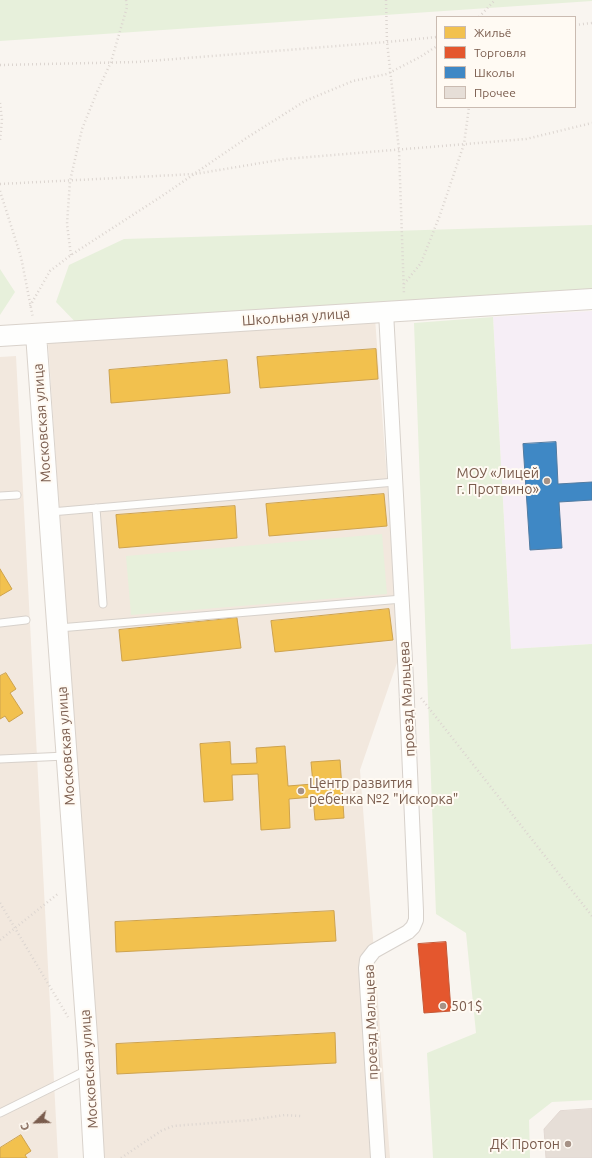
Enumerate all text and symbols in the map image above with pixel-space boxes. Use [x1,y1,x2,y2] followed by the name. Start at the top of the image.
[436,16,576,108] legend
[474,26,511,39] text: Жильё
[474,46,526,59] text: Торговля
[474,66,515,79] text: Школы
[474,86,516,99] text: Прочее
[241,305,351,329] street label: Школьная улица
[29,363,55,483] street label: Московская улица
[456,465,539,498] place label: МОУ «Лицей г. Протвино»
[542,476,552,486] marker: МОУ «Лицей г. Протвино»
[396,641,418,757] street label: проезд Мальцева
[53,686,79,806] street label: Московская улица
[309,775,458,808] place label: Центр развития ребенка №2 "Искорка"
[296,786,306,796] marker: Центр развития ребенка №2 "Искорка"
[361,964,381,1080] street label: проезд Мальцева
[451,998,483,1014] place label: 501$
[438,1001,448,1011] marker: 501$
[76,1009,102,1129] street label: Московская улица
[16,1102,56,1142] north arrow
[18,1121,32,1132] text: С
[490,1136,560,1152] place label: ДК Протон
[563,1139,573,1149] marker: ДК Протон

